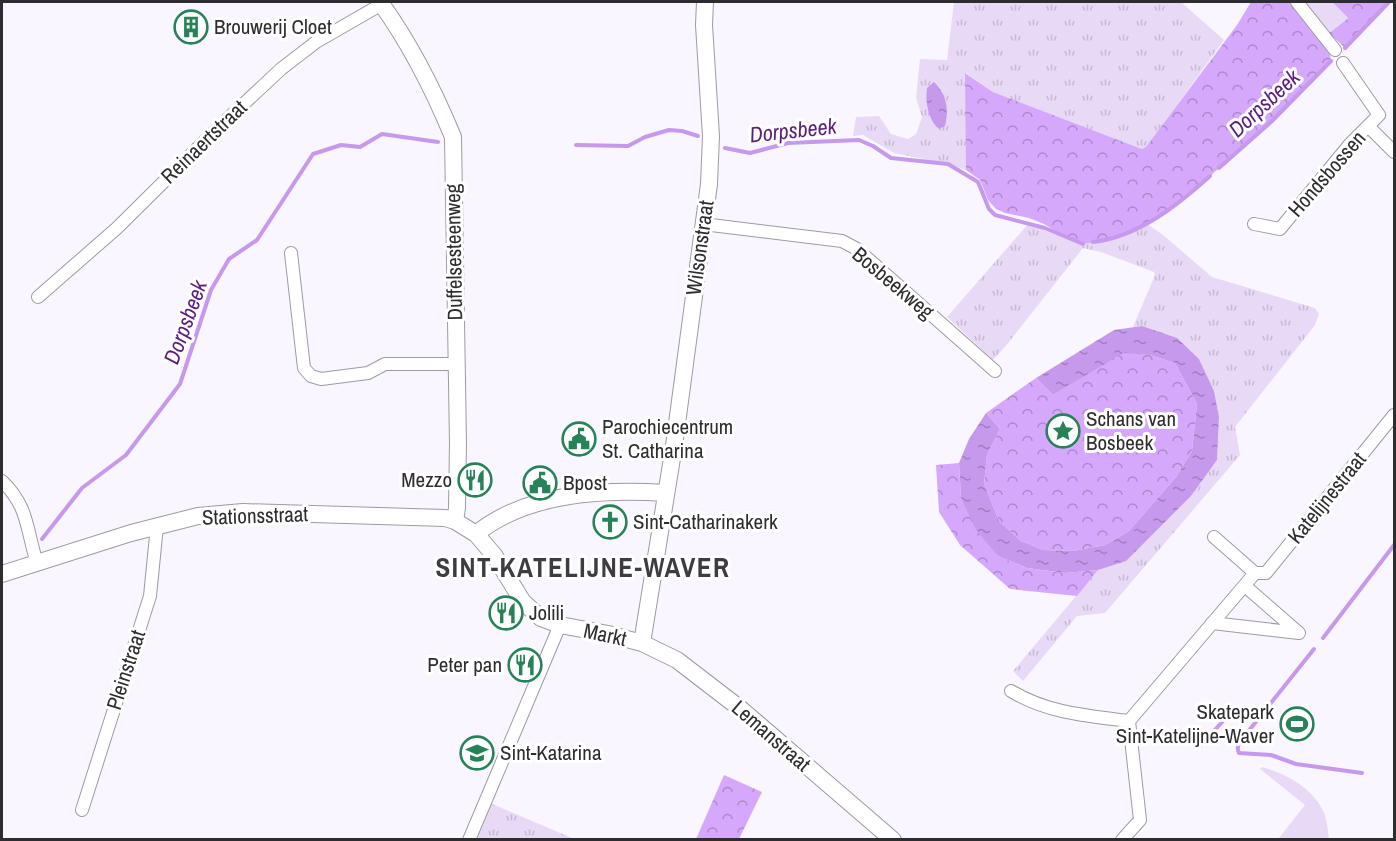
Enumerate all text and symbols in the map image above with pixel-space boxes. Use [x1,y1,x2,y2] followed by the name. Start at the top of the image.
[173,9,209,45] building icon: Brouwerij Cloet
[214,12,332,41] place label: Brouwerij Cloet
[1222,62,1307,144] water label: Dorpsbeek
[154,93,253,190] street label: Reinaertstraat
[748,110,839,149] water label: Dorpsbeek
[1281,124,1372,223] street label: Hondsbossen
[438,183,469,321] street label: Duffelsesteenweg
[678,198,721,297] street label: Wilsonstraat
[846,240,941,326] street label: Bosbeekweg
[156,275,214,368] water label: Dorpsbeek
[1086,404,1176,457] place label: Schans van Bosbeek
[602,412,733,465] place label: Parochiecentrum St. Catharina
[1045,413,1081,449] place icon: Schans van Bosbeek
[561,421,597,457] public building icon: Parochiecentrum St. Catharina
[1281,446,1373,550] street label: Katelijnestraat
[457,462,493,498] restaurant icon: Mezzo
[401,465,452,494] place label: Mezzo
[522,465,558,501] public building icon: Bpost
[563,468,607,497] place label: Bpost
[201,499,309,532] street label: Stationsstraat
[592,504,628,540] church icon: Sint-Catharinakerk
[633,507,778,536] place label: Sint-Catharinakerk
[436,549,730,585] district label: SINT-KATELIJNE-WAVER
[488,595,524,631] restaurant icon: Jolili
[529,598,564,627] place label: Jolili
[581,616,629,653] street label: Markt
[99,626,152,713] street label: Pleinstraat
[507,647,543,683] restaurant icon: Peter pan
[427,650,502,679] place label: Peter pan
[726,693,817,778] street label: Lemanstraat
[1116,697,1274,750] place label: Skatepark Sint-Katelijne-Waver
[1279,706,1315,742] sports icon: Skatepark Sint-Katelijne-Waver
[459,735,495,771] school or university icon: Sint-Katarina
[500,738,602,767] place label: Sint-Katarina

